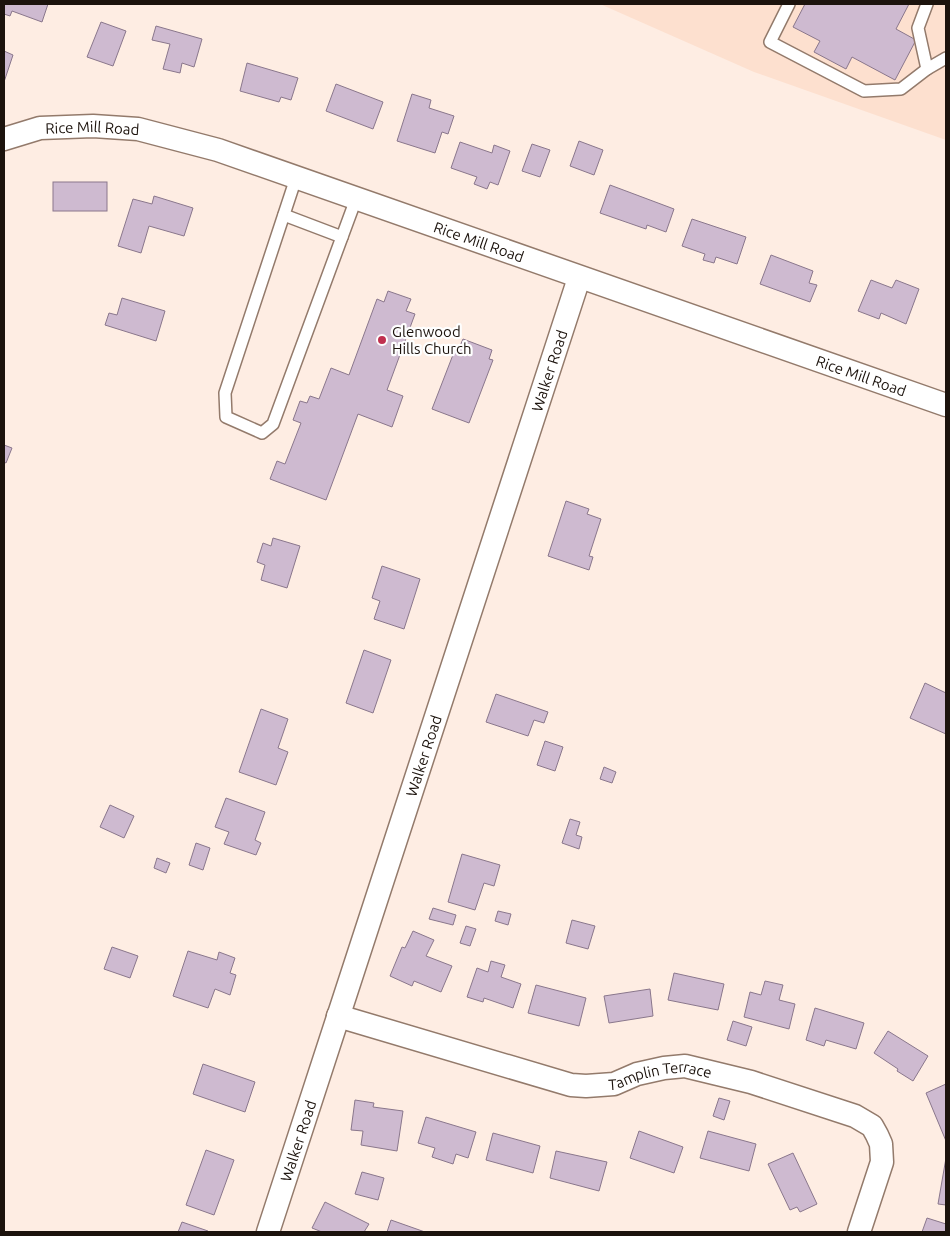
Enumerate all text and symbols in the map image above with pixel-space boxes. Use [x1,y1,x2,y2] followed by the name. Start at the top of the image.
[45,117,140,138] street label: Rice Mill Road
[432,218,526,265] street label: Rice Mill Road
[392,323,471,357] place label: Glenwood Hills Church
[528,328,570,413] street label: Walker Road
[376,334,388,346] marker: Glenwood Hills Church
[814,352,909,399] street label: Rice Mill Road
[402,713,444,799] street label: Walker Road
[608,1057,714,1093] street label: Tamplin Terrace
[277,1098,319,1184] street label: Walker Road

